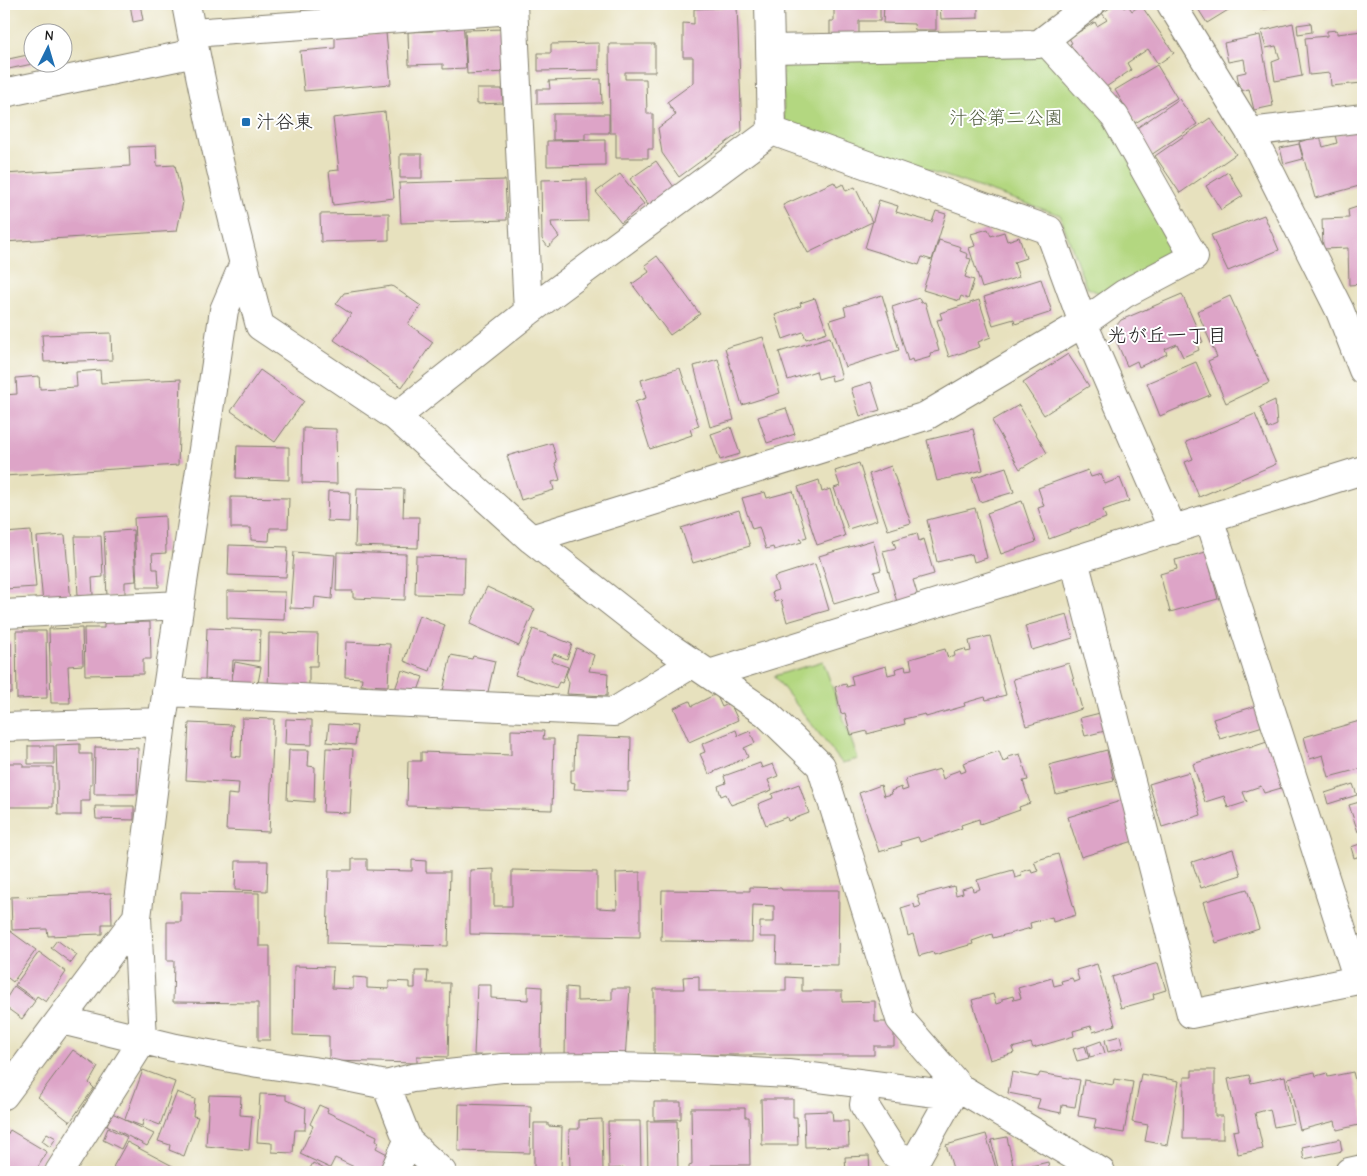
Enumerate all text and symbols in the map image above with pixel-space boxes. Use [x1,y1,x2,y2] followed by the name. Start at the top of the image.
[22,22,72,72] north arrow
[44,27,54,44] text: N
[949,107,1063,129] park label: 汁谷第二公園
[256,111,313,133] place label: 汁谷東
[240,116,252,128] marker: 汁谷東
[1107,324,1227,347] district label: 光が丘一丁目

